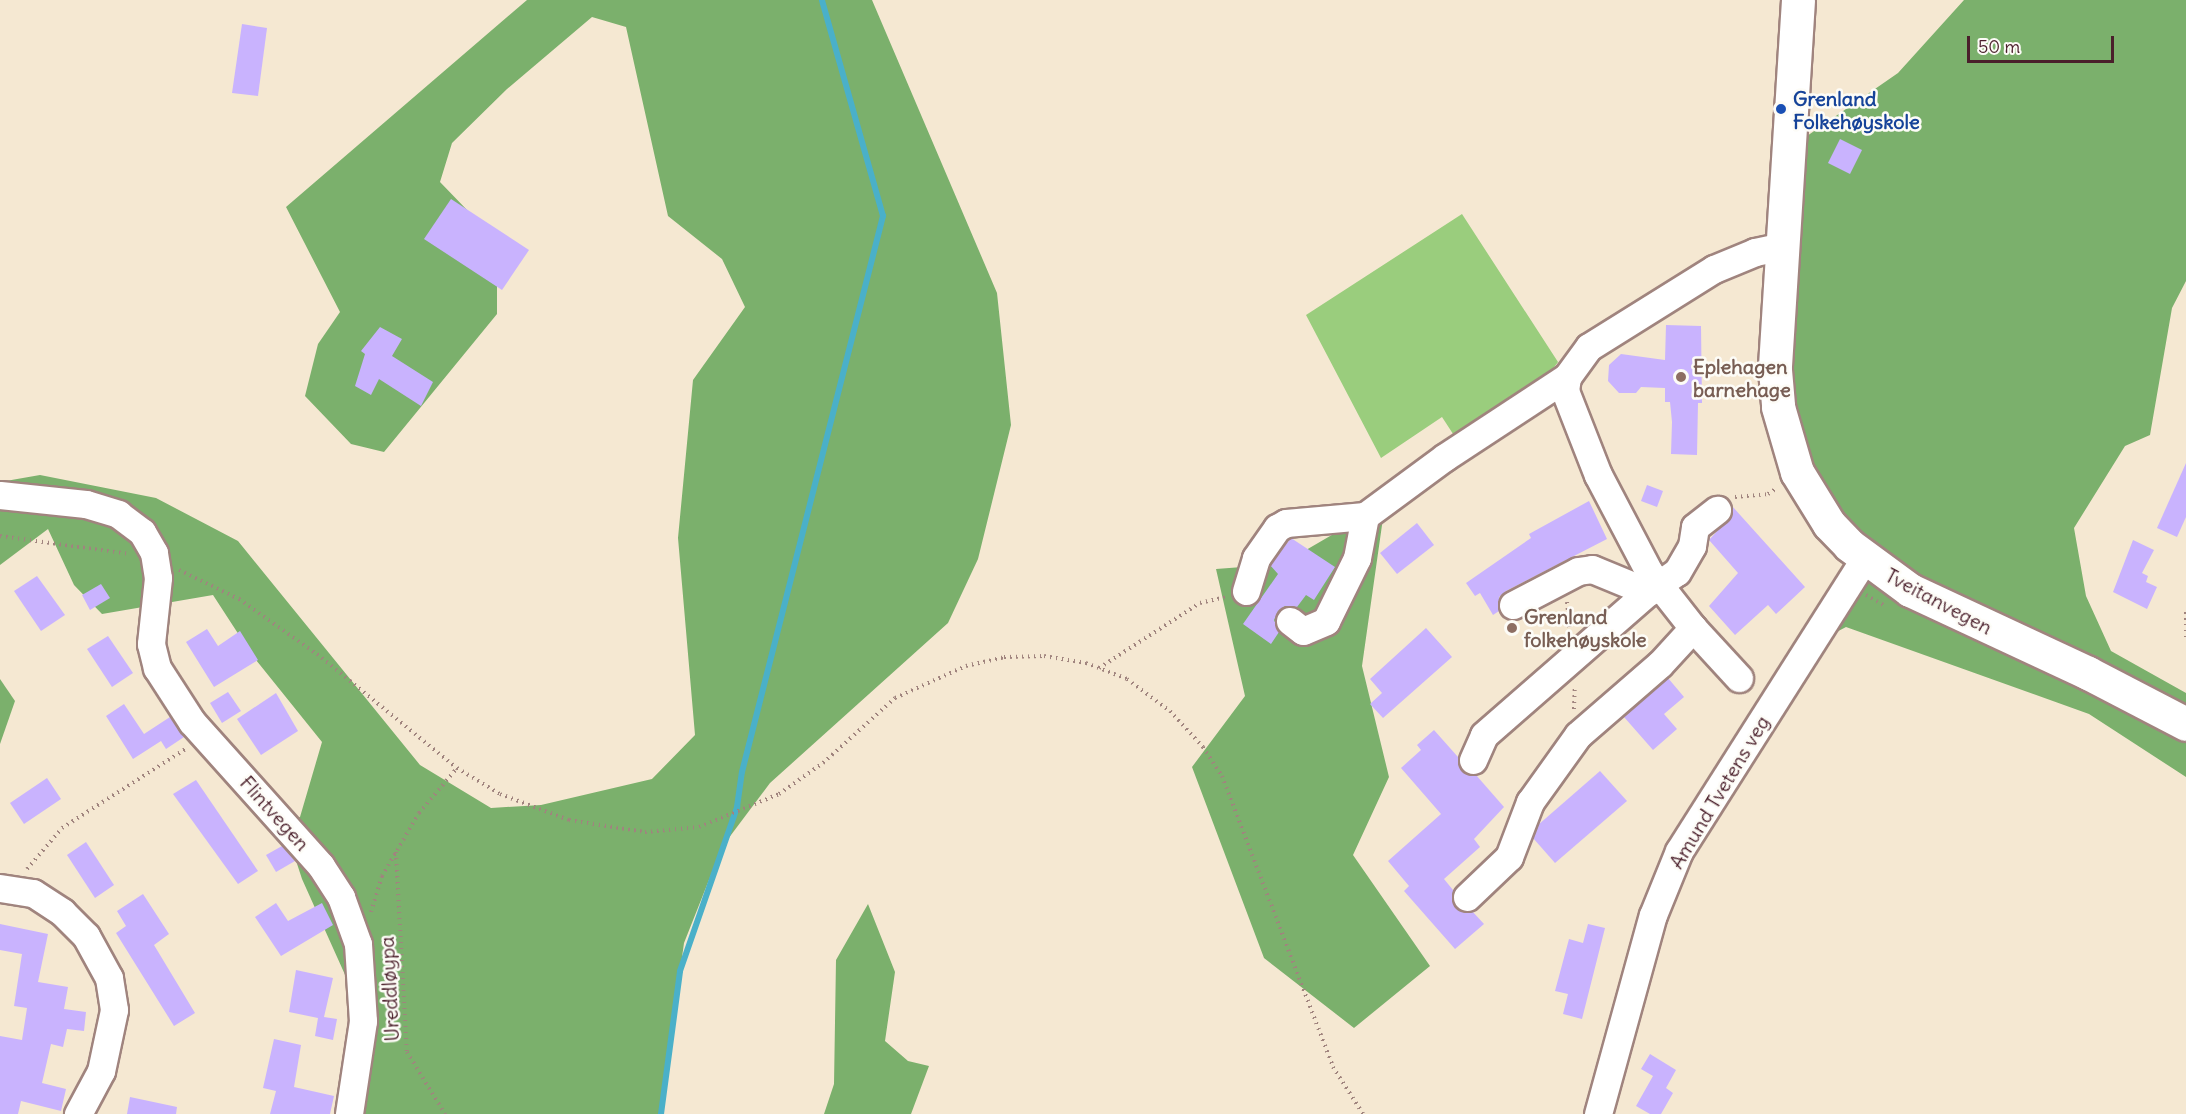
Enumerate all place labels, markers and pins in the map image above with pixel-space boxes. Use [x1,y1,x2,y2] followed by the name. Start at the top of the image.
[1793,86,1920,133] place label: Grenland Folkehøyskole
[1774,102,1788,116] marker: Grenland Folkehøyskole
[1693,354,1791,401] place label: Eplehagen barnehage
[1674,370,1688,384] marker: Eplehagen barnehage
[1524,604,1647,651] place label: Grenland folkehøyskole
[1505,621,1519,635] marker: Grenland folkehøyskole

